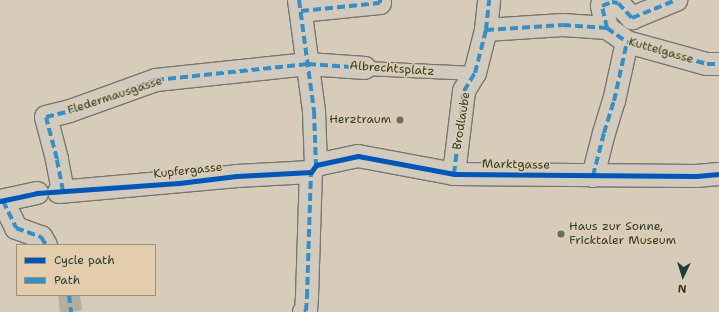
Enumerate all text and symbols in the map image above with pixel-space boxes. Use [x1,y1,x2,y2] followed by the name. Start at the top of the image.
[627,35,695,67] street label: Kuttelgasse
[349,59,435,79] street label: Albrechtsplatz
[66,74,164,118] street label: Fledermausgasse
[450,91,474,151] street label: Brodlaube
[329,113,391,127] place label: Herztraum
[394,114,406,126] marker: Herztraum
[482,157,550,173] street label: Marktgasse
[153,160,223,182] street label: Kupfergasse
[569,220,676,248] place label: Haus zur Sonne, Fricktaler Museum
[556,229,566,239] marker: Haus zur Sonne, Fricktaler Museum
[16,244,156,296] legend
[54,252,115,268] text: Cycle path
[663,256,703,296] north arrow
[54,272,80,288] text: Path
[677,281,687,296] text: N

